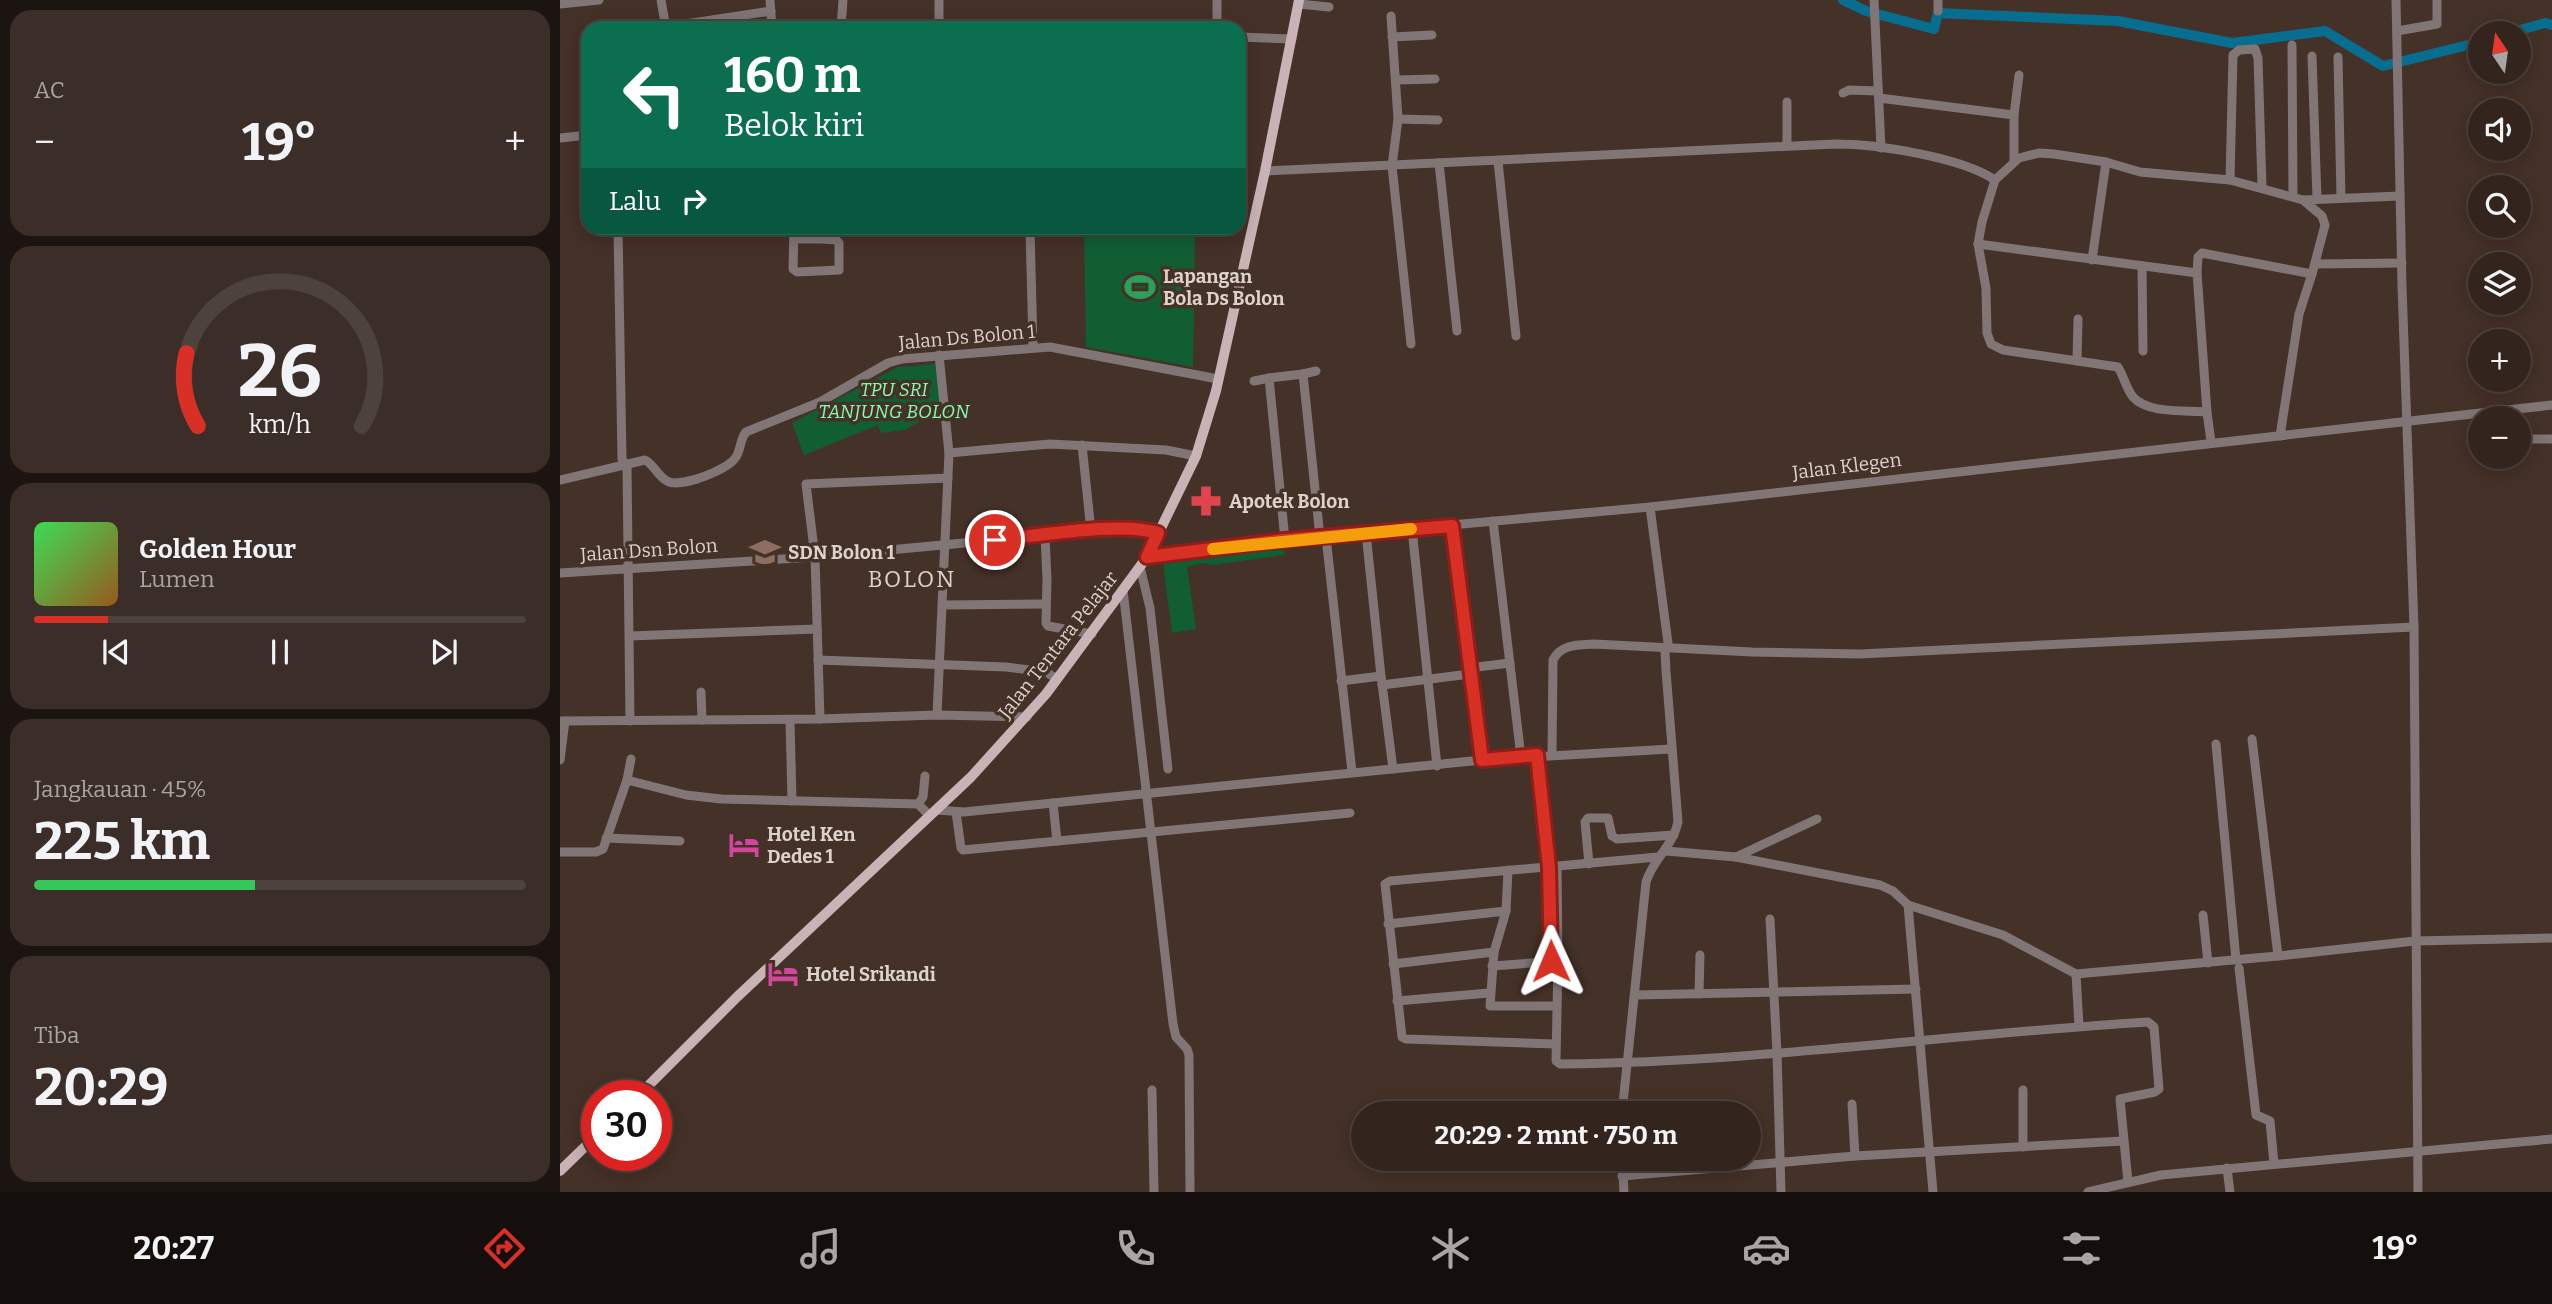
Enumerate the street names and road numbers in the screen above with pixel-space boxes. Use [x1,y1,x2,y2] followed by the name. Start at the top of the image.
[897,320,1037,355] street label: Jalan Ds Bolon 1
[1790,448,1903,484] street label: Jalan Klegen
[579,534,718,566] street label: Jalan Dsn Bolon
[993,566,1123,724] street label: Jalan Tentara Pelajar

